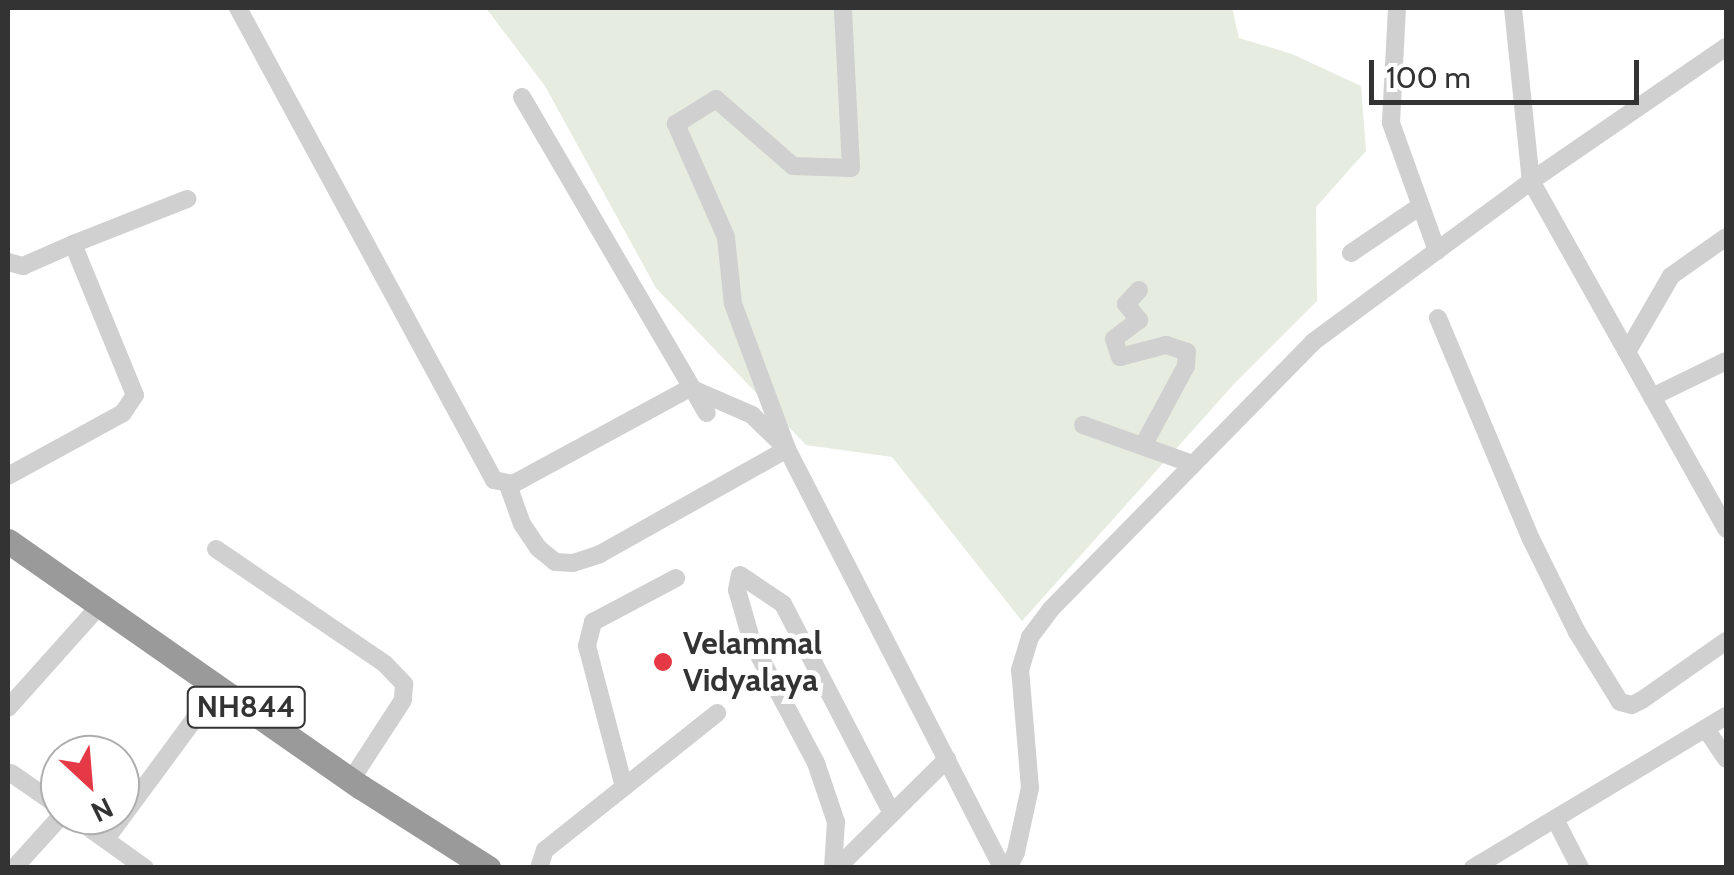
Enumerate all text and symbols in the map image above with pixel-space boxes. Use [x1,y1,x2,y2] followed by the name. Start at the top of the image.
[1374,40,1644,102] scale bar
[1386,59,1471,96] text: 100 m
[683,625,822,700] place label: Velammal Vidyalaya
[652,651,674,673] marker: Velammal Vidyalaya
[186,682,306,732] road number: NH844
[40,735,140,835] north arrow
[86,791,119,830] text: N

